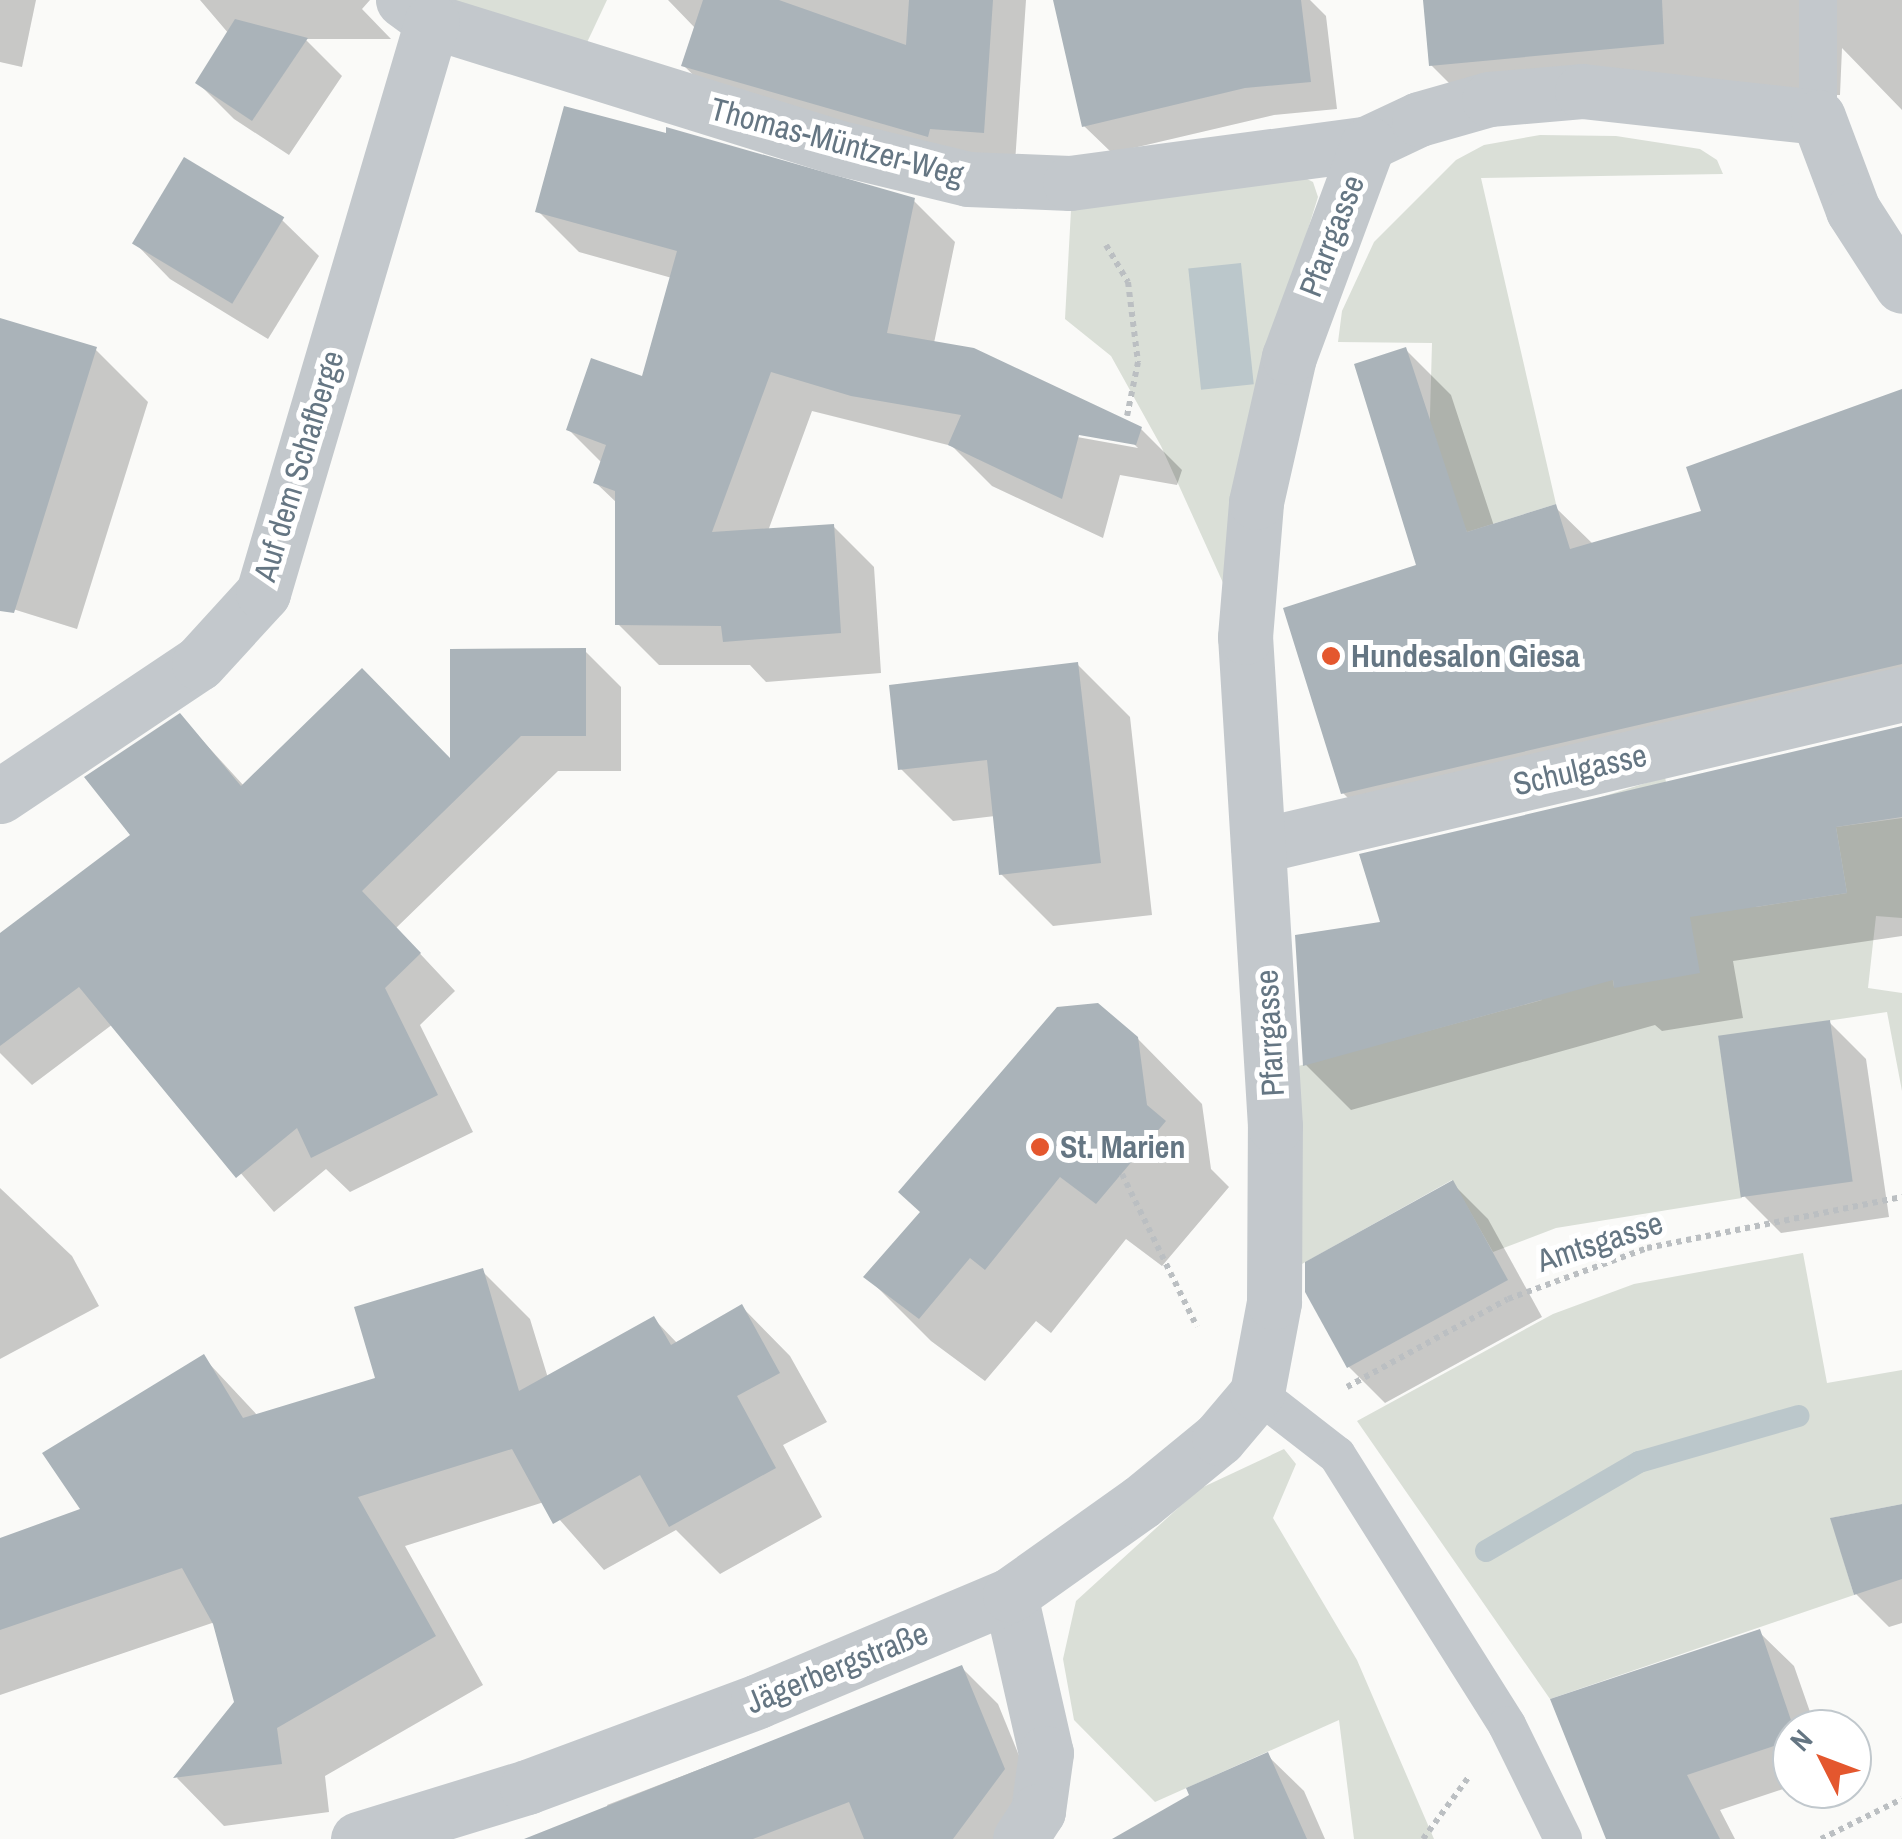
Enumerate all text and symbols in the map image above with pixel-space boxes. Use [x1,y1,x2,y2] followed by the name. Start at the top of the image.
[706,90,968,194] street label: Thomas-Müntzer-Weg
[1291,170,1373,302] street label: Pfarrgasse
[246,346,352,586] street label: Auf dem Schafberge
[1351,637,1580,675] place label: Hundesalon Giesa
[1320,645,1342,667] marker: Hundesalon Giesa
[1510,736,1650,804] street label: Schulgasse
[1248,969,1292,1097] street label: Pfarrgasse
[1060,1128,1185,1166] place label: St. Marien
[1029,1136,1051,1158] marker: St. Marien
[1532,1204,1668,1280] street label: Amtsgasse
[741,1614,933,1722] street label: Jägerbergstraße
[1772,1709,1872,1809] north arrow
[1782,1721,1821,1759] text: N

